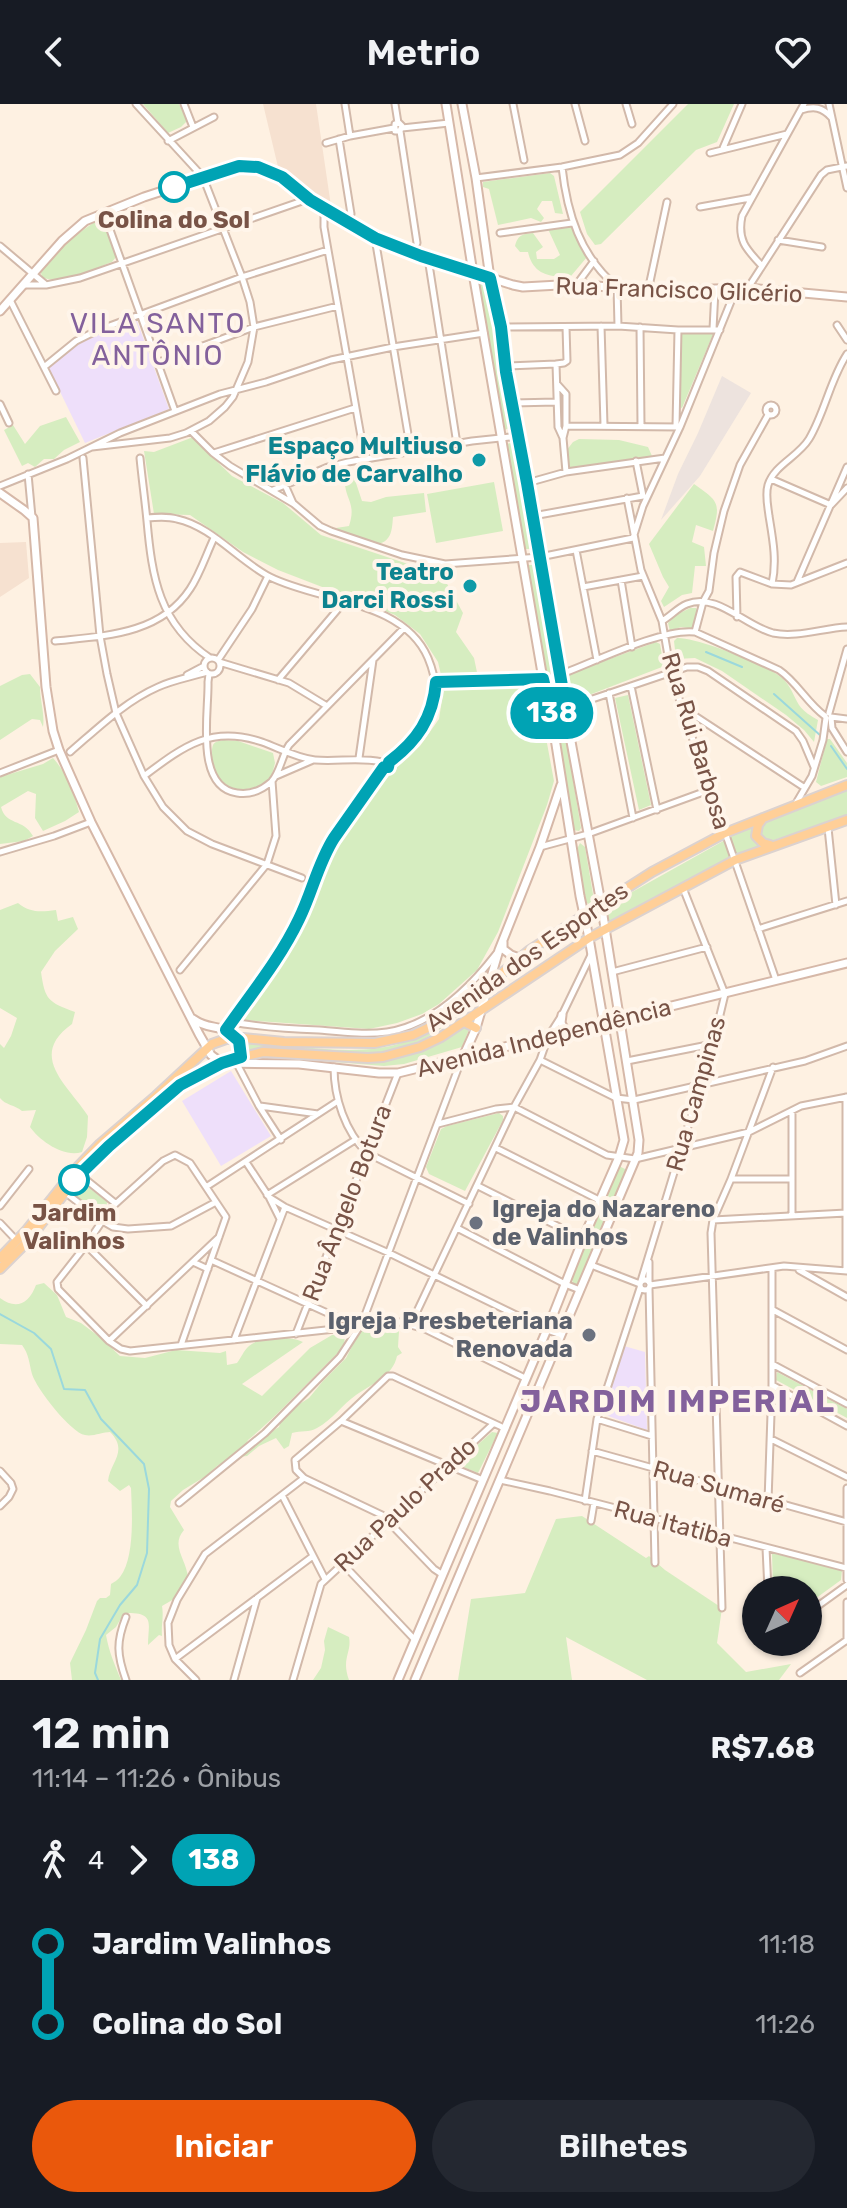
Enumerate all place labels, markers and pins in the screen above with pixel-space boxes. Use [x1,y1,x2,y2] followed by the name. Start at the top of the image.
[159,172,189,202] marker: Colina do Sol
[98,206,250,234] place label: Colina do Sol
[245,432,463,488] place label: Espaço Multiuso Flávio de Carvalho
[470,451,488,469] marker: Espaço Multiuso Flávio de Carvalho
[321,558,454,614] place label: Teatro Darci Rossi
[461,577,479,595] marker: Teatro Darci Rossi
[59,1165,89,1195] marker: Jardim Valinhos
[492,1195,716,1251] place label: Igreja do Nazareno de Valinhos
[23,1199,125,1255] place label: Jardim Valinhos
[467,1214,485,1232] marker: Igreja do Nazareno de Valinhos
[328,1307,573,1363] place label: Igreja Presbeteriana Renovada
[580,1326,598,1344] marker: Igreja Presbeteriana Renovada

